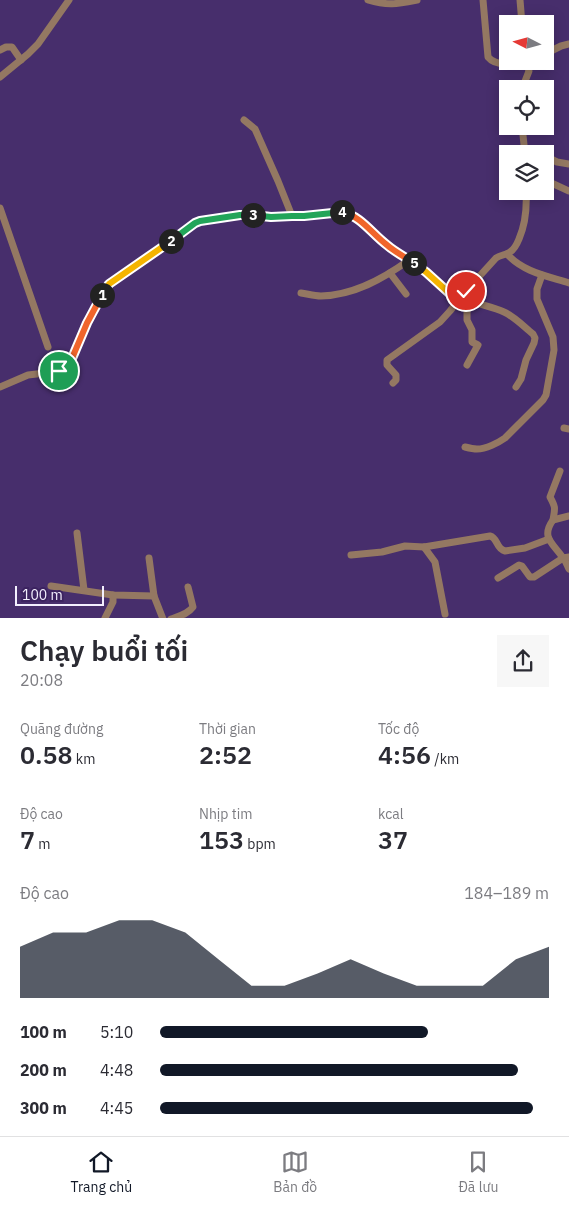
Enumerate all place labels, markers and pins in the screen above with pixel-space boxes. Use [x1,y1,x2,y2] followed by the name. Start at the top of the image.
[330,200,354,224] pin: 4
[240,202,266,228] pin: 3
[158,228,184,254] pin: 2
[402,250,426,276] pin: 5
[445,270,487,312] pin
[90,282,114,308] pin: 1
[38,350,80,392] pin

